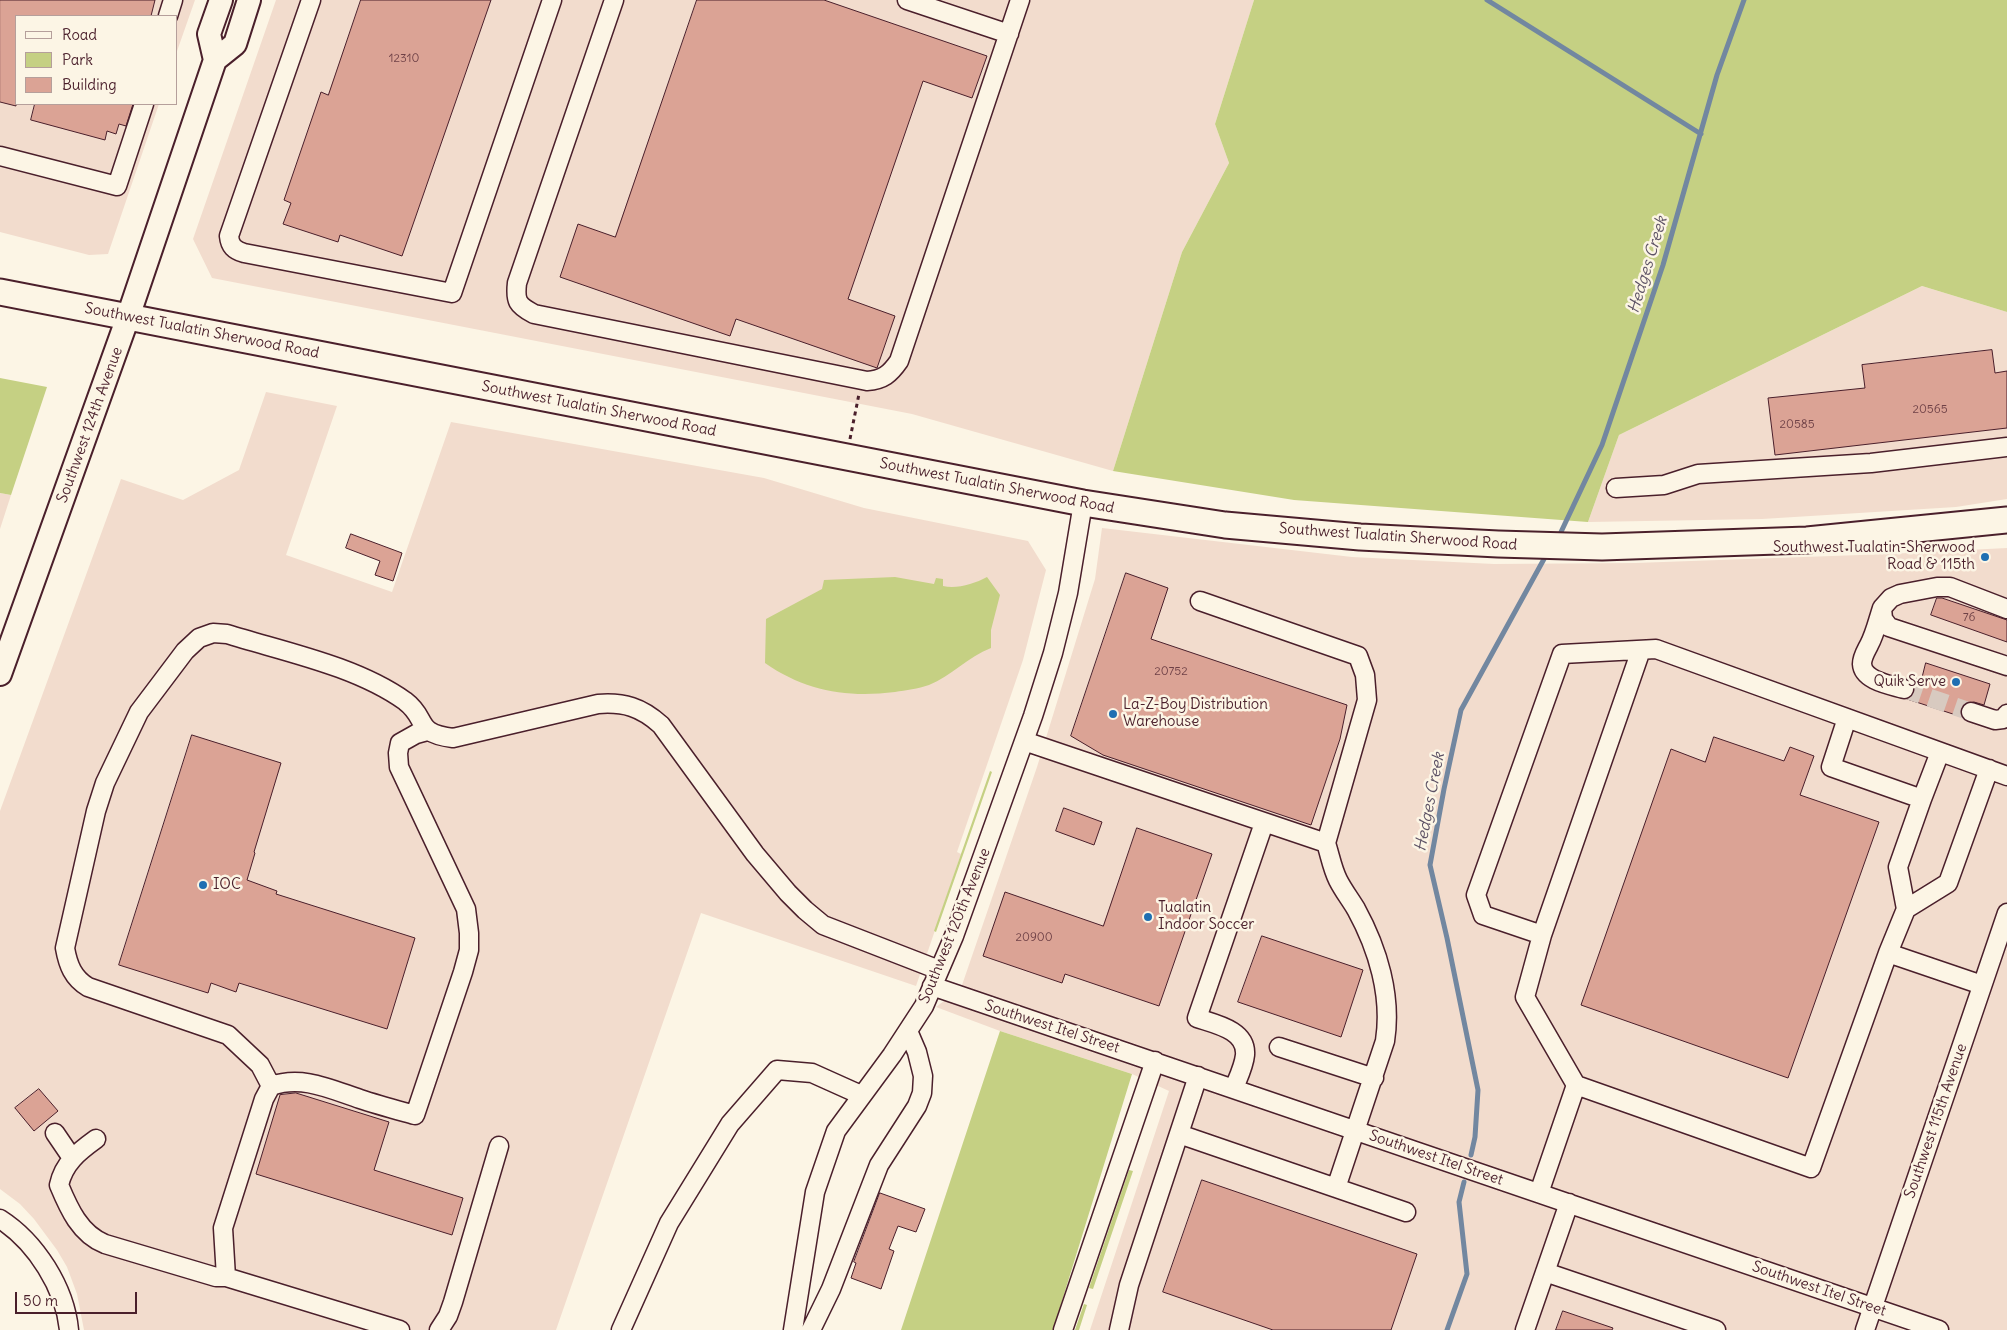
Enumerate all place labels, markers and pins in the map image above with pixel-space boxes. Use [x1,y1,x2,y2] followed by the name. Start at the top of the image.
[1773,539,1975,574] place label: Southwest Tualatin-Sherwood Road & 115th
[1979,551,1991,563] marker: Southwest Tualatin-Sherwood Road & 115th
[1873,673,1946,691] place label: Quik Serve
[1950,676,1962,688] marker: Quik Serve
[1123,696,1268,731] place label: La-Z-Boy Distribution Warehouse
[1107,708,1119,720] marker: La-Z-Boy Distribution Warehouse
[213,876,241,894] place label: IOC
[197,879,209,891] marker: IOC
[1158,899,1254,934] place label: Tualatin Indoor Soccer
[1142,911,1154,923] marker: Tualatin Indoor Soccer

